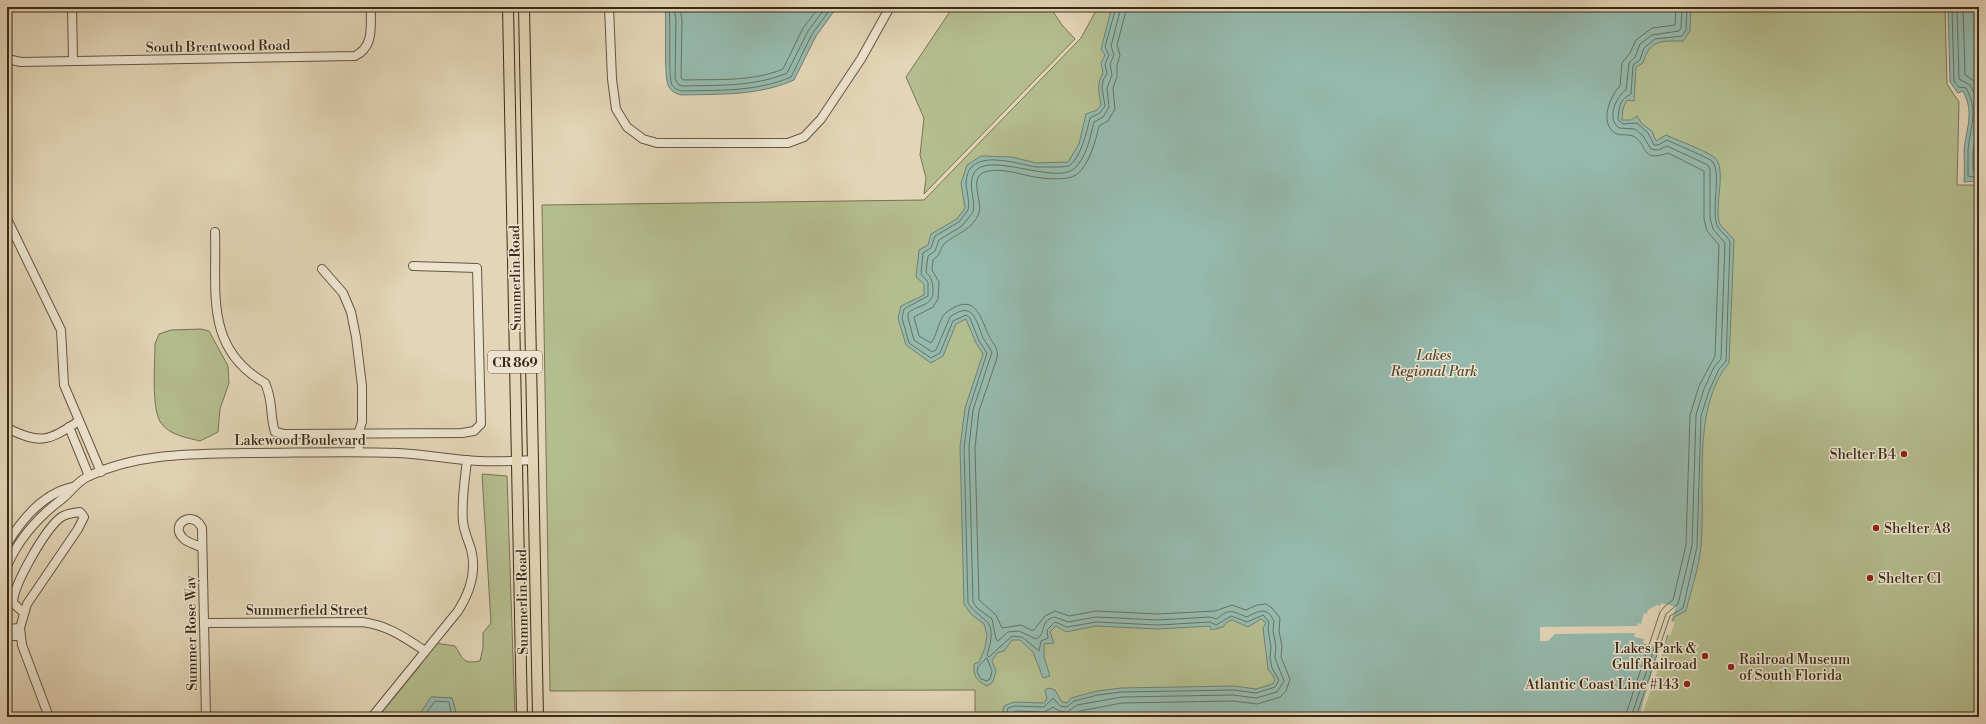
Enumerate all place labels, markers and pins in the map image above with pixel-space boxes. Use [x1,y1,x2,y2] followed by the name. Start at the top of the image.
[1829,446,1896,464] place label: Shelter B4
[1899,449,1909,459] marker: Shelter B4
[1884,520,1951,538] place label: Shelter A8
[1871,523,1881,533] marker: Shelter A8
[1878,570,1942,588] place label: Shelter C1
[1865,573,1875,583] marker: Shelter C1
[1612,640,1698,674] place label: Lakes Park & Gulf Railroad
[1700,651,1710,661] marker: Lakes Park & Gulf Railroad
[1739,651,1850,685] place label: Railroad Museum of South Florida
[1726,662,1736,672] marker: Railroad Museum of South Florida
[1524,676,1679,694] place label: Atlantic Coast Line #143
[1682,679,1692,689] marker: Atlantic Coast Line #143

